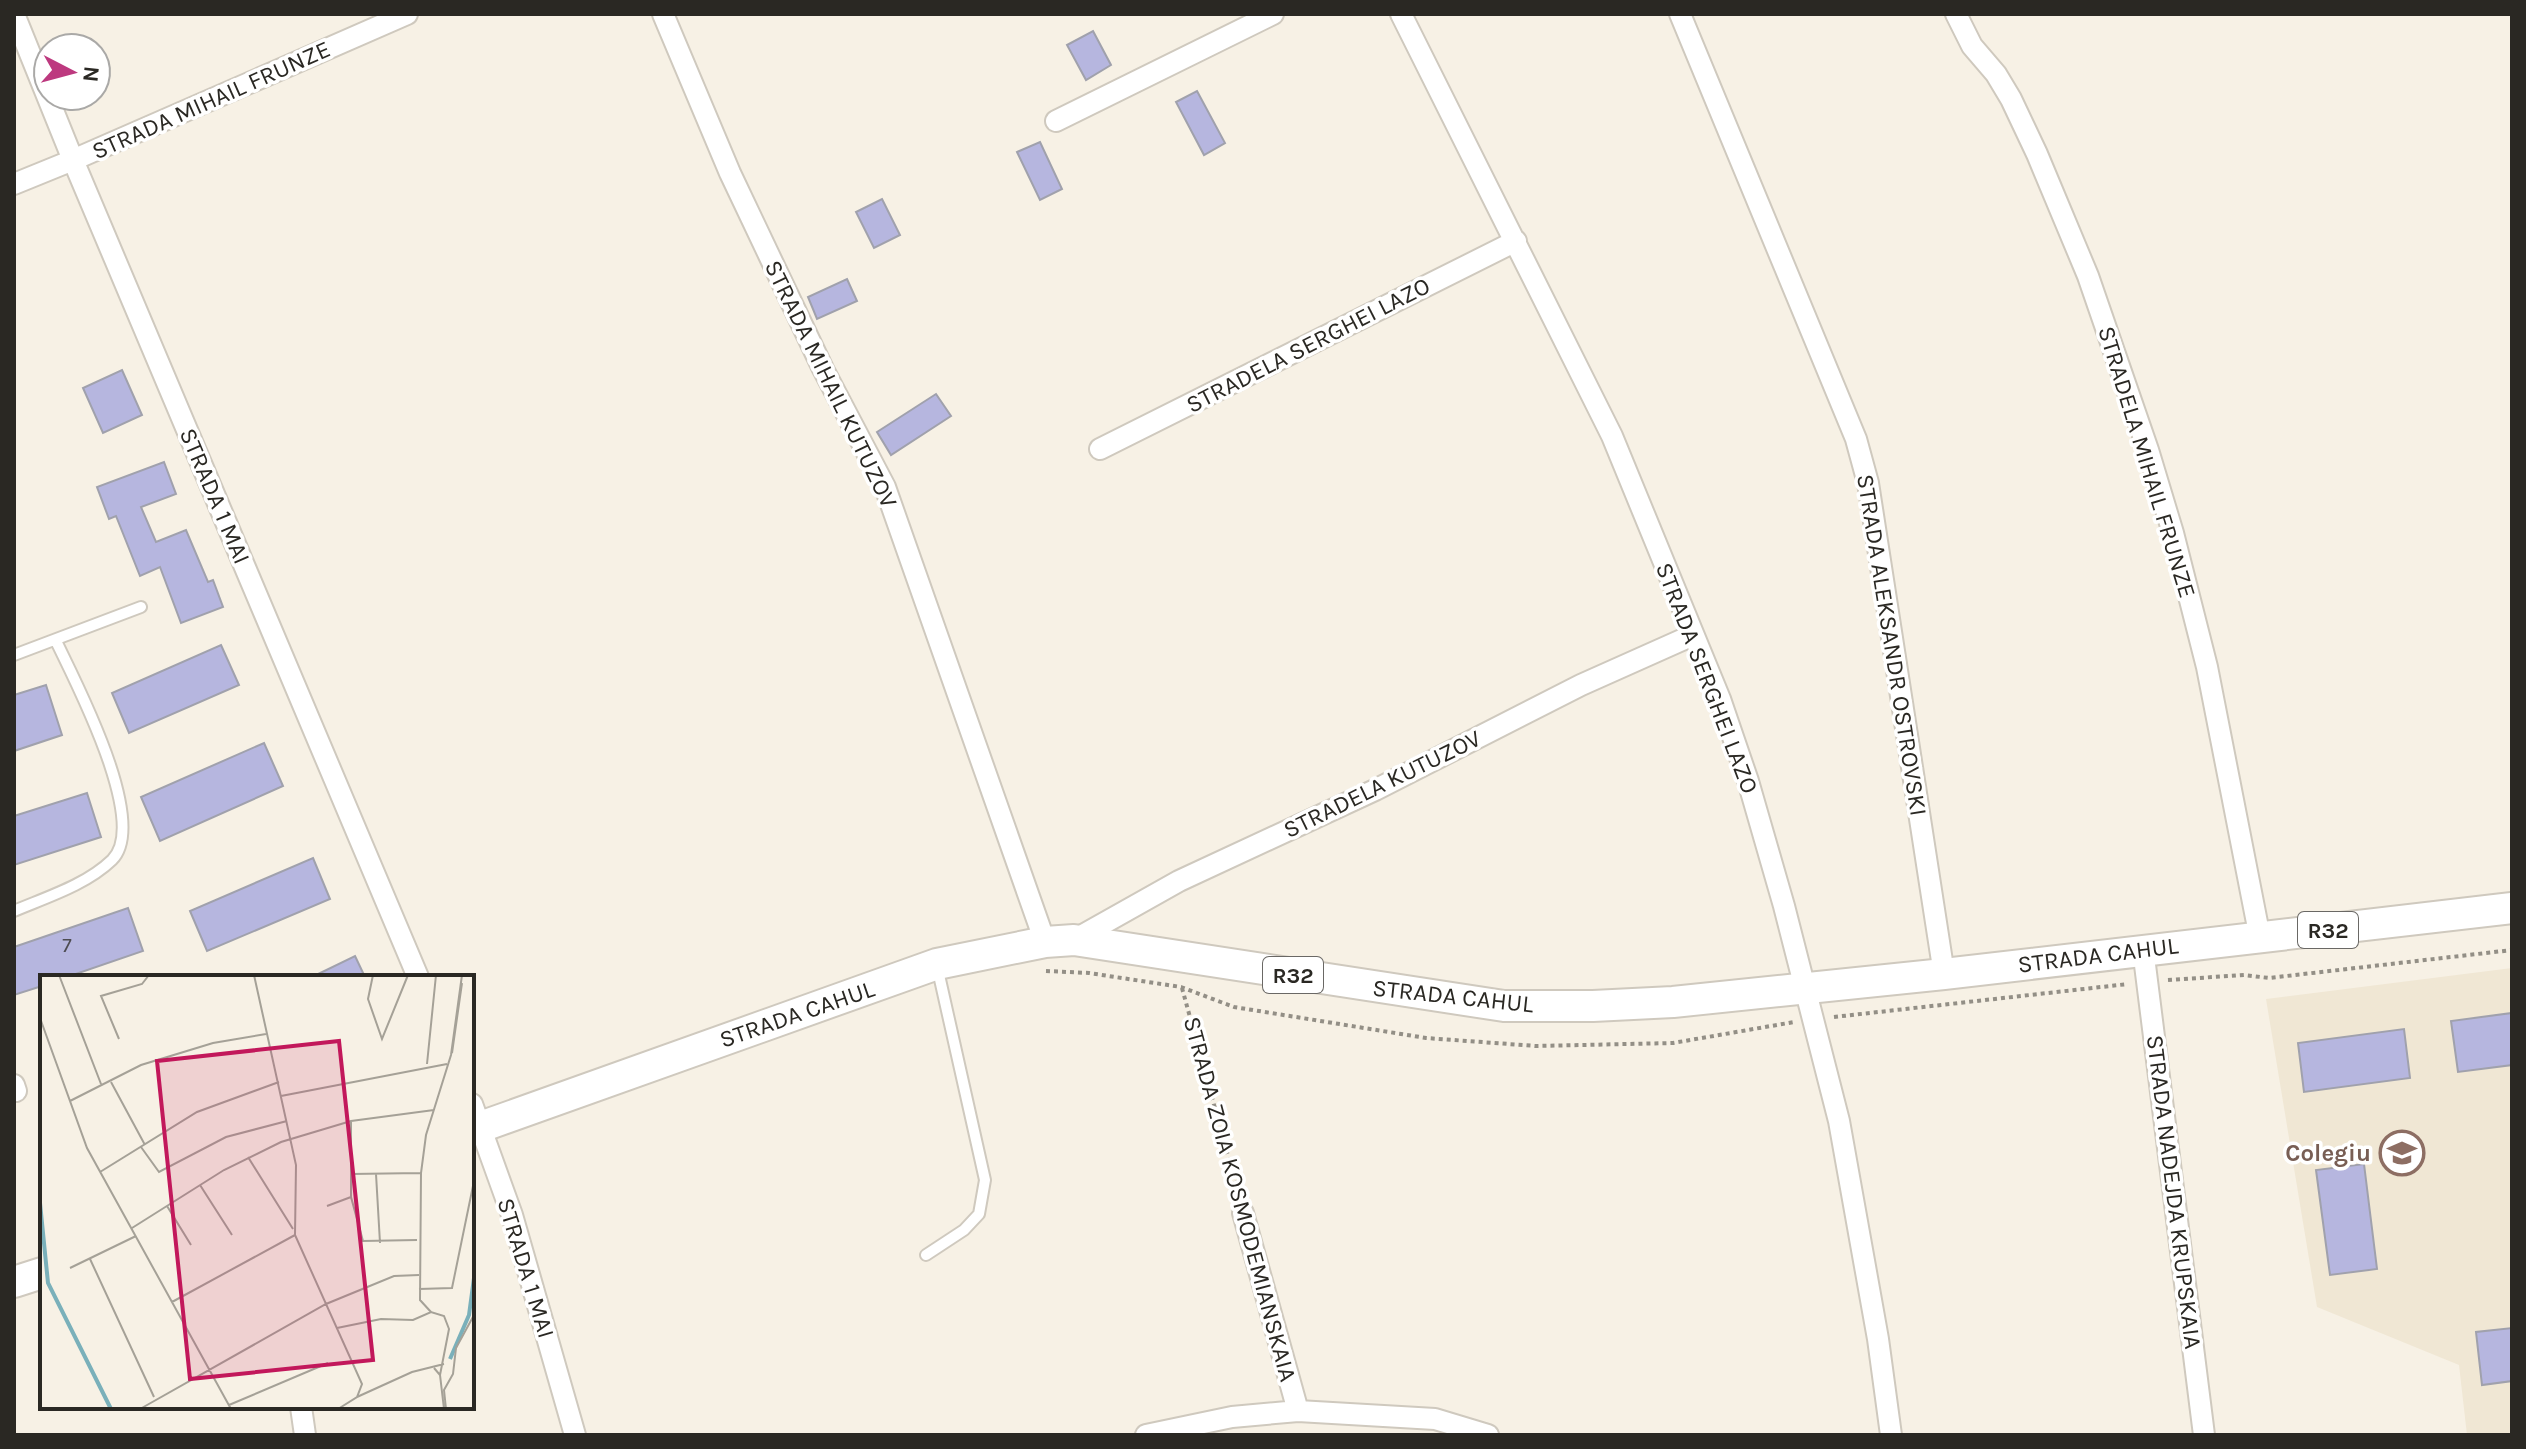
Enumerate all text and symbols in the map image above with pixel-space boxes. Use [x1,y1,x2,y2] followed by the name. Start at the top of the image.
[32,32,112,112] north arrow
[87,34,335,166] street label: STRADA MIHAIL FRUNZE
[759,256,903,513] street label: STRADA MIHAIL KUTUZOV
[1181,271,1435,419] street label: STRADELA SERGHEI LAZO
[2092,323,2202,601] street label: STRADELA MIHAIL FRUNZE
[174,424,256,568] street label: STRADA 1 MAI
[1851,472,1933,818] street label: STRADA ALEKSANDR OSTROVSKI
[1650,559,1764,797] street label: STRADA SERGHEI LAZO
[1279,724,1486,844] street label: STRADELA KUTUZOV
[2298,912,2358,948] road number: R32
[2016,931,2181,979] street label: STRADA CAHUL
[62,934,72,957] house number: 7
[1263,957,1323,993] road number: R32
[716,974,879,1054] street label: STRADA CAHUL
[1371,974,1536,1018] street label: STRADA CAHUL
[40,975,474,1409] inset map
[1178,1013,1302,1385] street label: STRADA ZOIA KOSMODEMIANSKAIA
[2141,1033,2207,1351] street label: STRADA NADEJDA KRUPSKAIA
[2378,1129,2426,1177] school or university icon: Colegiu
[2285,1139,2371,1167] place label: Colegiu
[491,1195,561,1341] street label: STRADA 1 MAI

